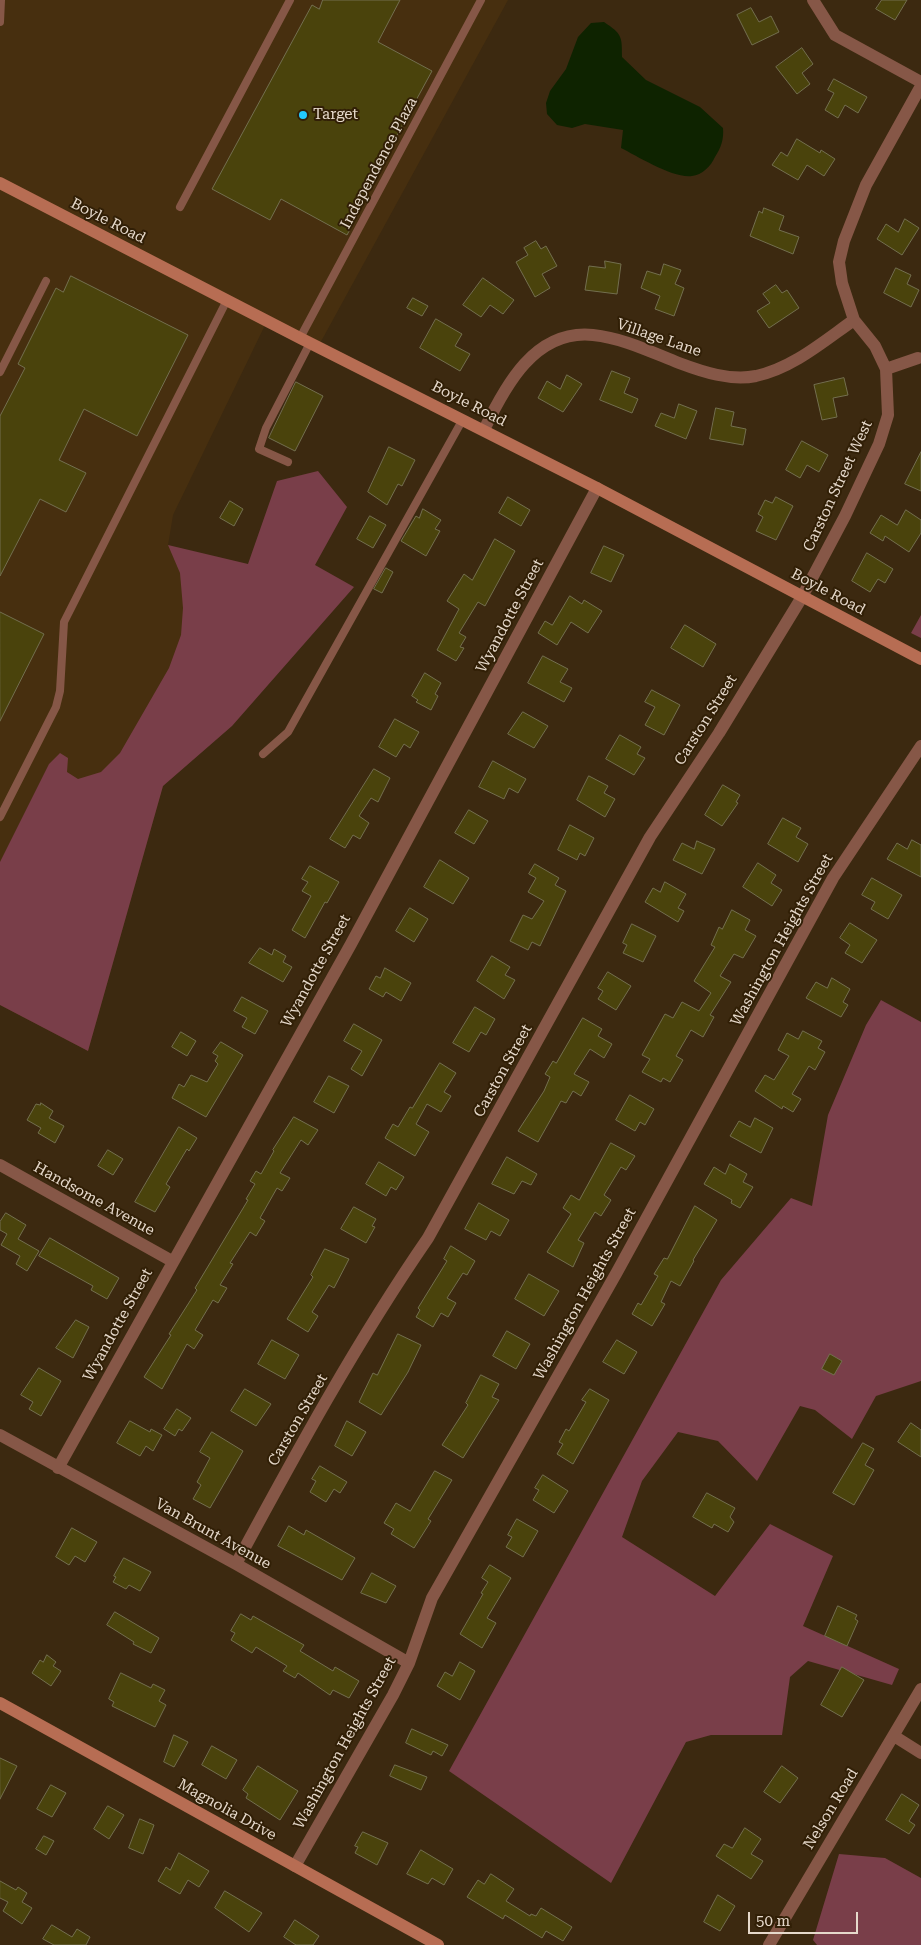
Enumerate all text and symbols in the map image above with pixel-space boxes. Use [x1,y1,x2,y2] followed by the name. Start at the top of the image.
[337,94,421,232] street label: Independence Plaza
[313,106,358,124] place label: Target
[297,109,309,121] marker: Target
[68,195,148,247] street label: Boyle Road
[614,315,704,361] street label: Village Lane
[429,378,509,430] street label: Boyle Road
[800,418,876,554] street label: Carston Street West
[472,556,548,676] street label: Wyandotte Street
[788,565,868,619] street label: Boyle Road
[671,671,741,769] street label: Carston Street
[727,851,837,1029] street label: Washington Heights Street
[278,911,354,1031] street label: Wyandotte Street
[470,1021,536,1121] street label: Carston Street
[30,1158,158,1240] street label: Handsome Avenue
[530,1205,640,1383] street label: Washington Heights Street
[80,1265,156,1385] street label: Wyandotte Street
[264,1371,332,1469] street label: Carston Street
[152,1495,274,1573] street label: Van Brunt Avenue
[290,1654,400,1832] street label: Washington Heights Street
[800,1765,862,1853] street label: Nelson Road
[174,1775,280,1845] street label: Magnolia Drive
[751,1902,861,1934] scale bar
[756,1912,790,1930] text: 50 m

